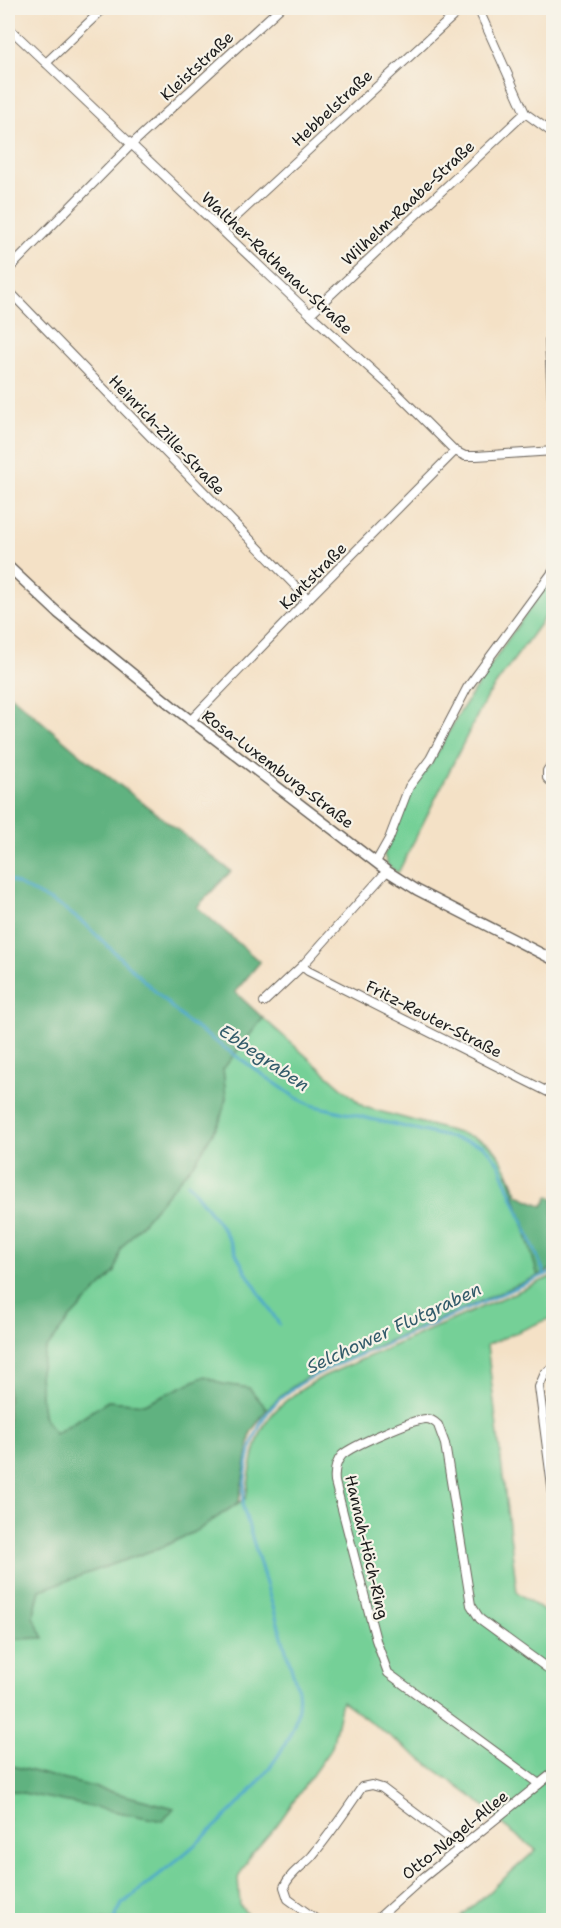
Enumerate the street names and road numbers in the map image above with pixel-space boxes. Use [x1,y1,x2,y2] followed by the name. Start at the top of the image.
[156,27,238,105] street label: Kleiststraße
[287,65,377,151] street label: Hebbelstraße
[337,136,479,270] street label: Wilhelm-Raabe-Straße
[197,187,357,339] street label: Walther-Rathenau-Straße
[104,370,230,500] street label: Heinrich-Zille-Straße
[275,538,351,614] street label: Kantstraße
[198,705,358,833] street label: Rosa-Luxemburg-Straße
[362,976,506,1062] street label: Fritz-Reuter-Straße
[340,1473,394,1621] street label: Hannah-Höch-Ring
[397,1786,513,1884] street label: Otto-Nagel-Allee

